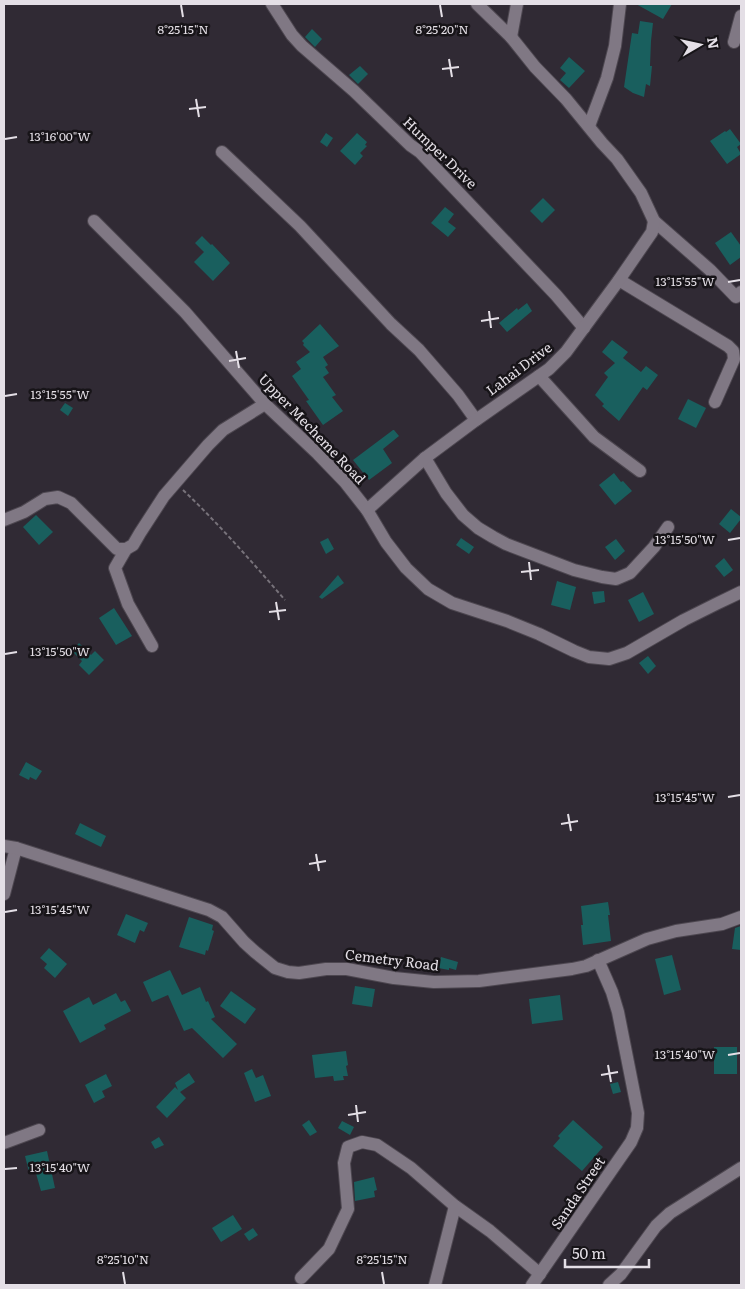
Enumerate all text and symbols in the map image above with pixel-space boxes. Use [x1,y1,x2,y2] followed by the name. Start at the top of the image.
[157,20,209,38] text: 8°25'15"N
[415,20,469,38] text: 8°25'20"N
[675,20,725,70] north arrow
[703,35,725,50] text: N
[399,112,482,193] street label: Humper Drive
[29,127,91,145] text: 13°16'00"W
[655,272,715,290] text: 13°15'55"W
[481,337,555,400] street label: Lahai Drive
[255,369,371,488] street label: Upper Mecheme Road
[30,385,90,403] text: 13°15'55"W
[655,530,715,548] text: 13°15'50"W
[30,642,90,660] text: 13°15'50"W
[655,788,715,806] text: 13°15'45"W
[30,900,90,918] text: 13°15'45"W
[344,943,441,975] street label: Cemetry Road
[655,1045,715,1063] text: 13°15'40"W
[545,1152,609,1233] street label: Sanda Street
[30,1158,90,1176] text: 13°15'40"W
[565,1236,649,1268] scale bar
[572,1241,606,1264] text: 50 m
[97,1250,149,1268] text: 8°25'10"N
[356,1250,408,1268] text: 8°25'15"N

